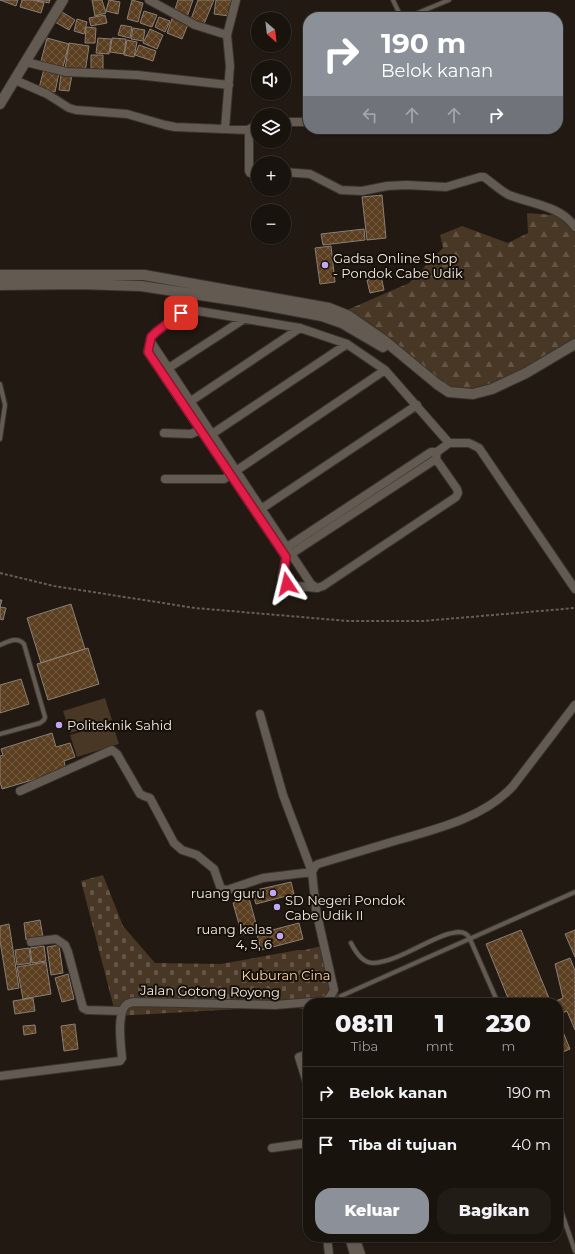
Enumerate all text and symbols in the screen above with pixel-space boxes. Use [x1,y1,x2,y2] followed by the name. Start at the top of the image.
[251,12,291,52] north arrow
[251,12,291,244] map controls
[381,26,466,60] text: 190 m
[315,28,367,80] icon: right
[251,60,291,100] button: sound
[381,60,493,82] text: Belok kanan
[359,104,381,126] icon: left
[401,104,423,126] icon: ahead
[443,104,465,126] icon: ahead
[485,104,507,126] icon: right
[251,108,291,148] button: layers
[251,156,291,196] button: +
[251,204,291,244] button: −
[333,250,463,281] place label: Gadsa Online Shop - Pondok Cabe Udik
[320,260,330,270] marker: Gadsa Online Shop - Pondok Cabe Udik
[164,296,198,330] pin
[170,302,192,324] icon: arrive
[266,563,308,605] position arrow
[67,717,172,733] place label: Politeknik Sahid
[54,720,64,730] marker: Politeknik Sahid
[191,885,265,901] place label: ruang guru
[268,888,278,898] marker: ruang guru
[285,892,405,923] place label: SD Negeri Pondok Cabe Udik II
[272,902,282,912] marker: SD Negeri Pondok Cabe Udik II
[196,921,272,952] place label: ruang kelas 4, 5, 6
[275,931,285,941] marker: ruang kelas 4, 5, 6
[241,967,331,983] park label: Kuburan Cina
[139,982,280,1000] street label: Jalan Gotong Royong
[335,1009,394,1038] text: 08:11
[435,1009,445,1038] text: 1
[486,1009,531,1038] text: 230
[351,1038,378,1054] text: Tiba
[426,1038,454,1054] text: mnt
[501,1038,515,1054] text: m
[315,1082,337,1104] icon: right
[349,1083,447,1102] text: Belok kanan
[507,1083,551,1102] text: 190 m
[315,1134,337,1156] icon: arrive
[349,1135,457,1154] text: Tiba di tujuan
[511,1135,551,1154] text: 40 m
[315,1188,429,1234] button: Keluar
[437,1188,551,1234] button: Bagikan

